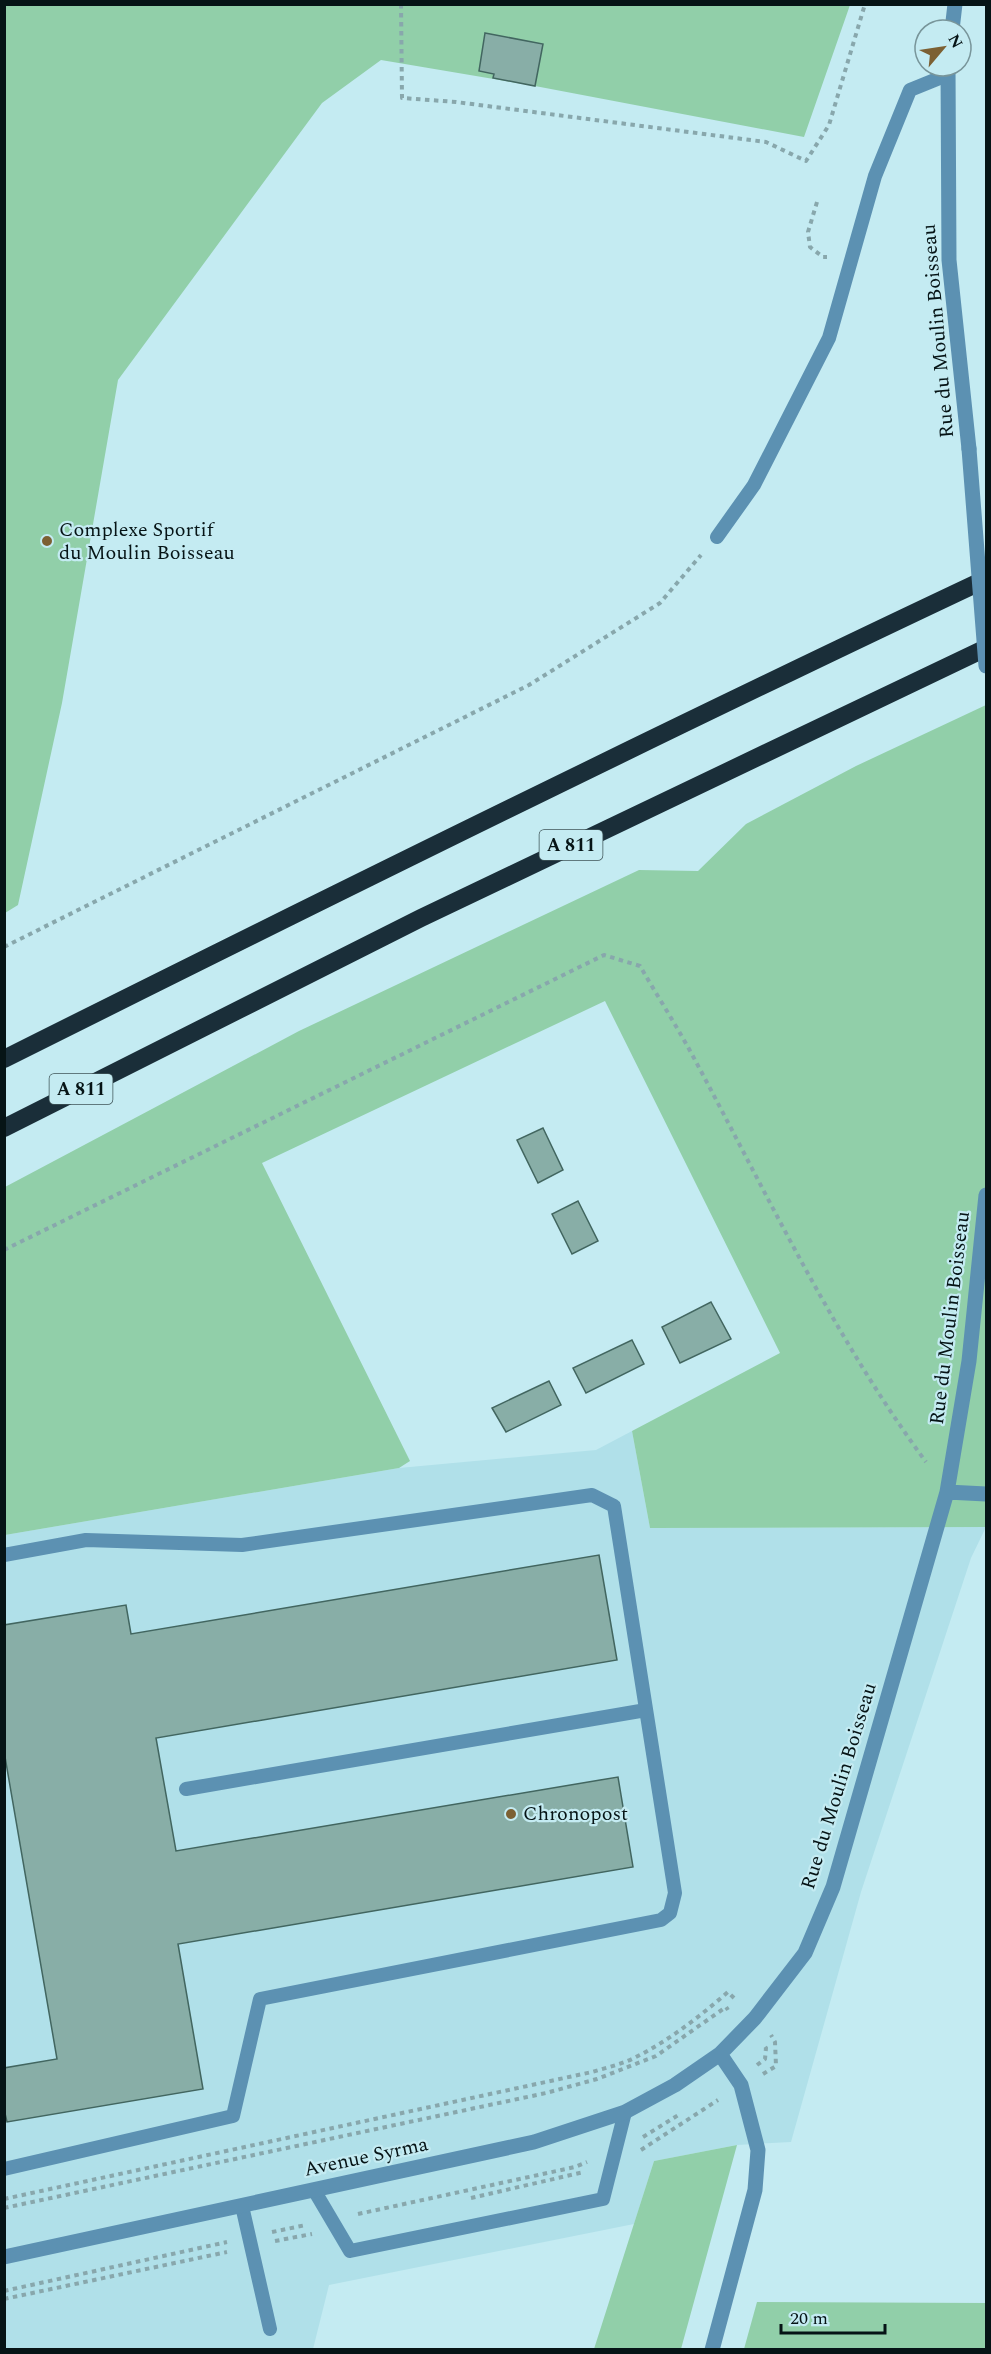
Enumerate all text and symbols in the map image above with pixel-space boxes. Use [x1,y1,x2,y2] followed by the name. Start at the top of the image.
[913,18,973,78] north arrow
[942,30,969,53] text: N
[914,223,962,439] street label: Rue du Moulin Boisseau
[59,515,235,568] place label: Complexe Sportif du Moulin Boisseau
[40,534,54,548] marker: Complexe Sportif du Moulin Boisseau
[540,830,602,860] road number: A 811
[50,1074,112,1104] road number: A 811
[922,1210,978,1426] street label: Rue du Moulin Boisseau
[793,1679,885,1893] street label: Rue du Moulin Boisseau
[523,1799,628,1829] place label: Chronopost
[504,1807,518,1821] marker: Chronopost
[301,2129,431,2185] street label: Avenue Syrma
[781,2297,884,2335] scale bar
[790,2305,828,2332] text: 20 m

